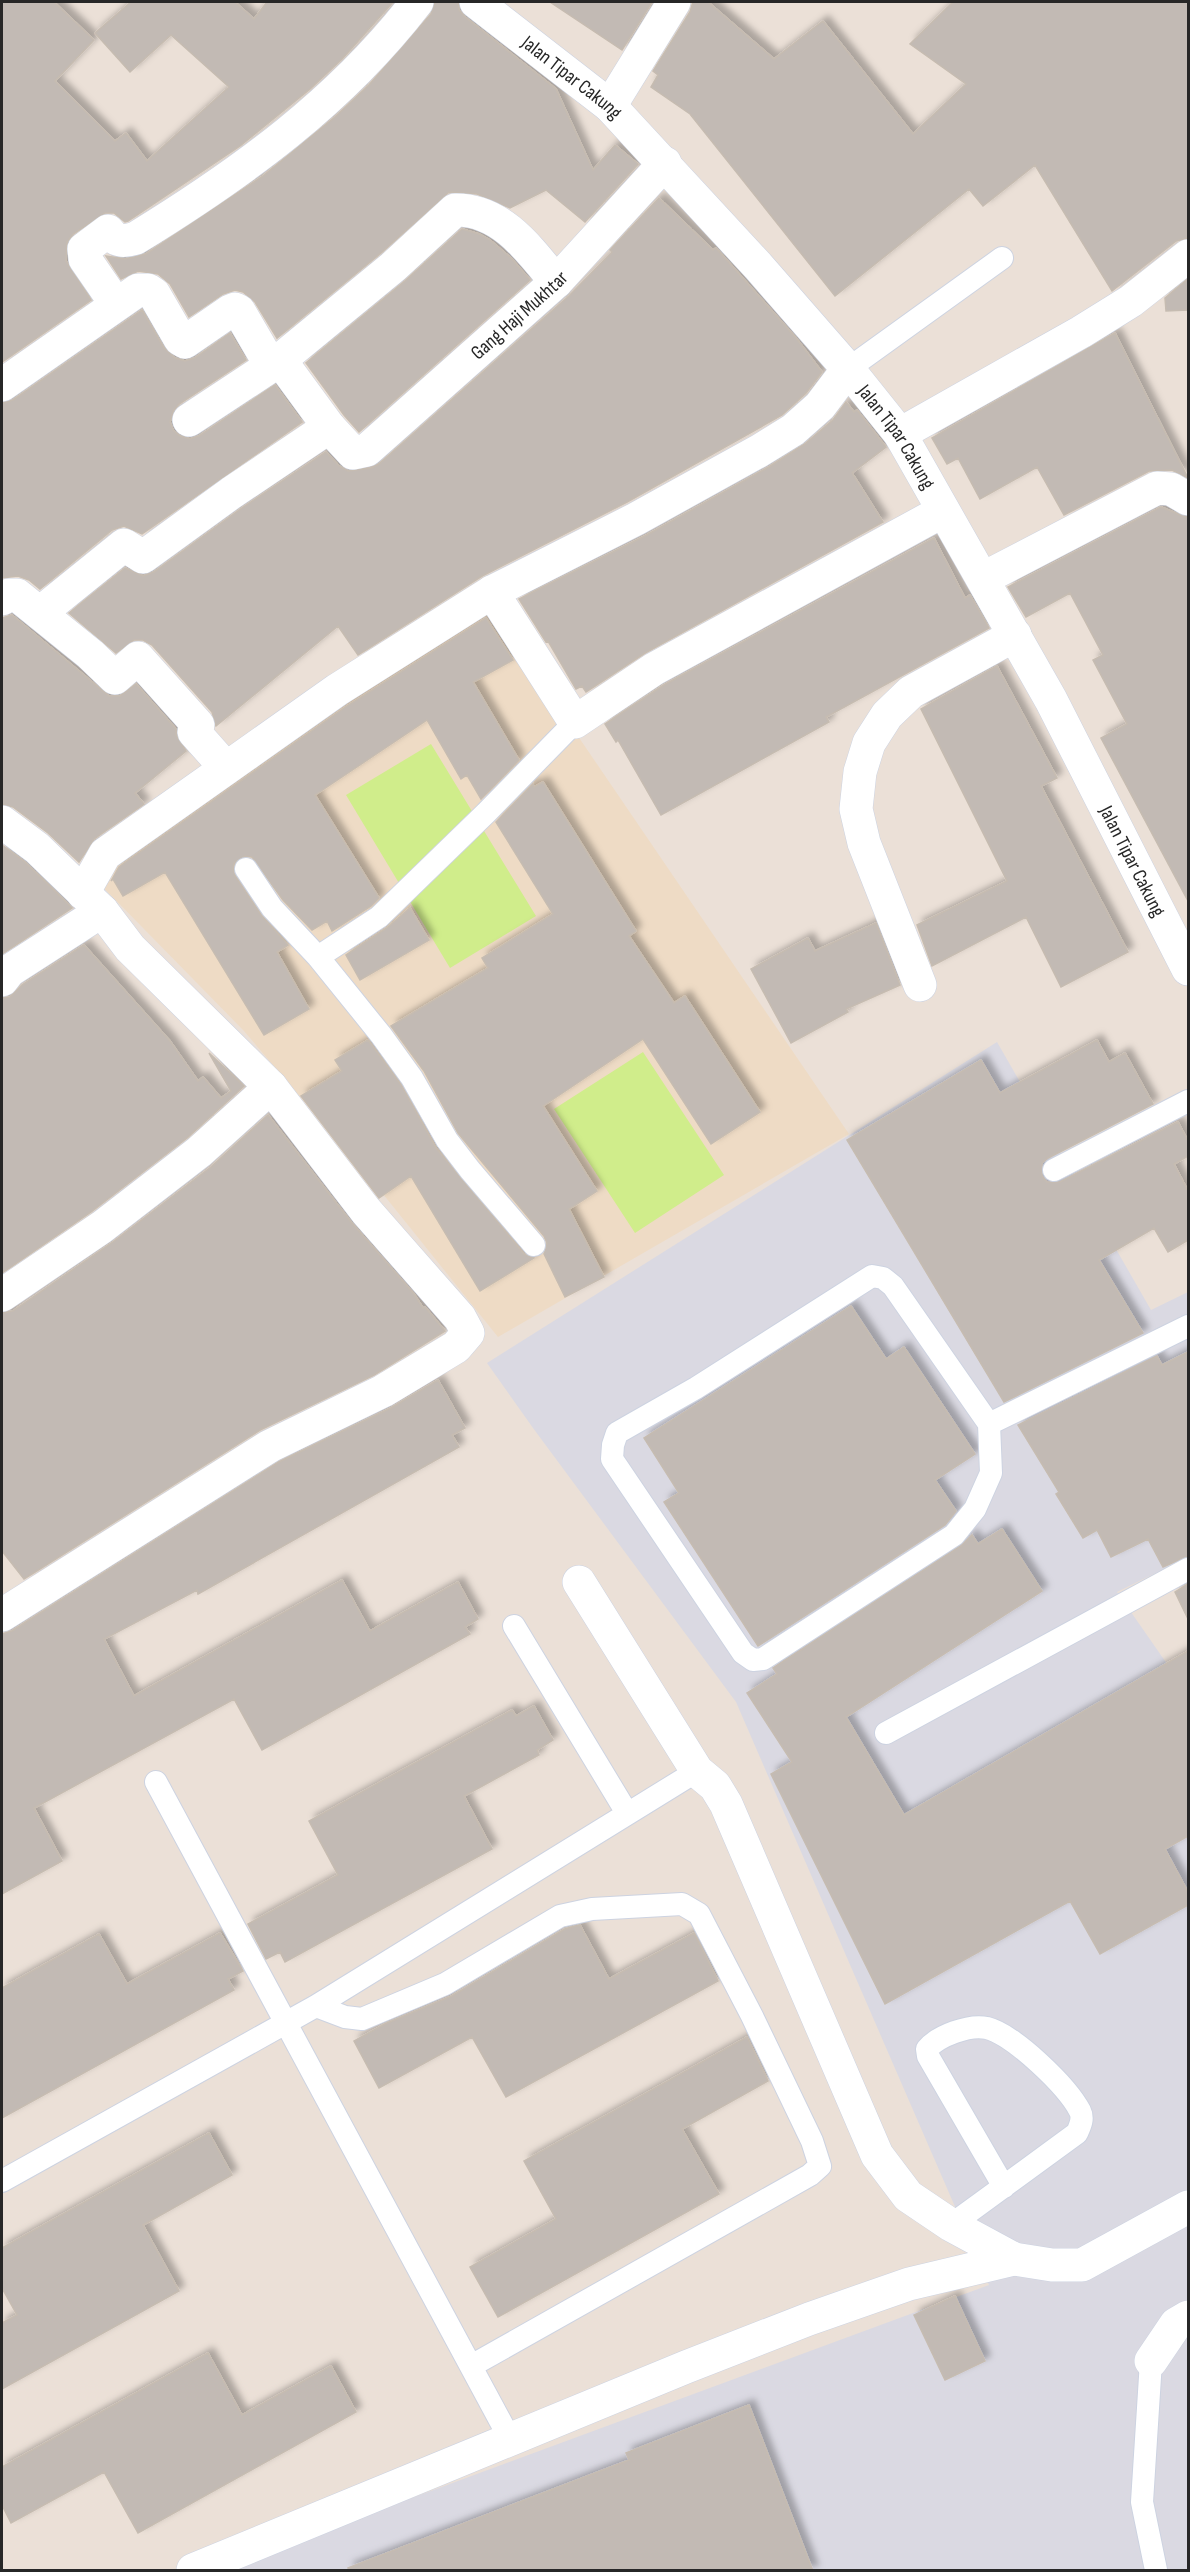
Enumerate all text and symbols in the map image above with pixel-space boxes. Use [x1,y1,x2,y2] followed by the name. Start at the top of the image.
[516,30,627,124] street label: Jalan Tipar Cakung
[466,266,573,365] street label: Gang Haji Mukhtar
[852,379,940,494] street label: Jalan Tipar Cakung
[1093,801,1170,921] street label: Jalan Tipar Cakung

